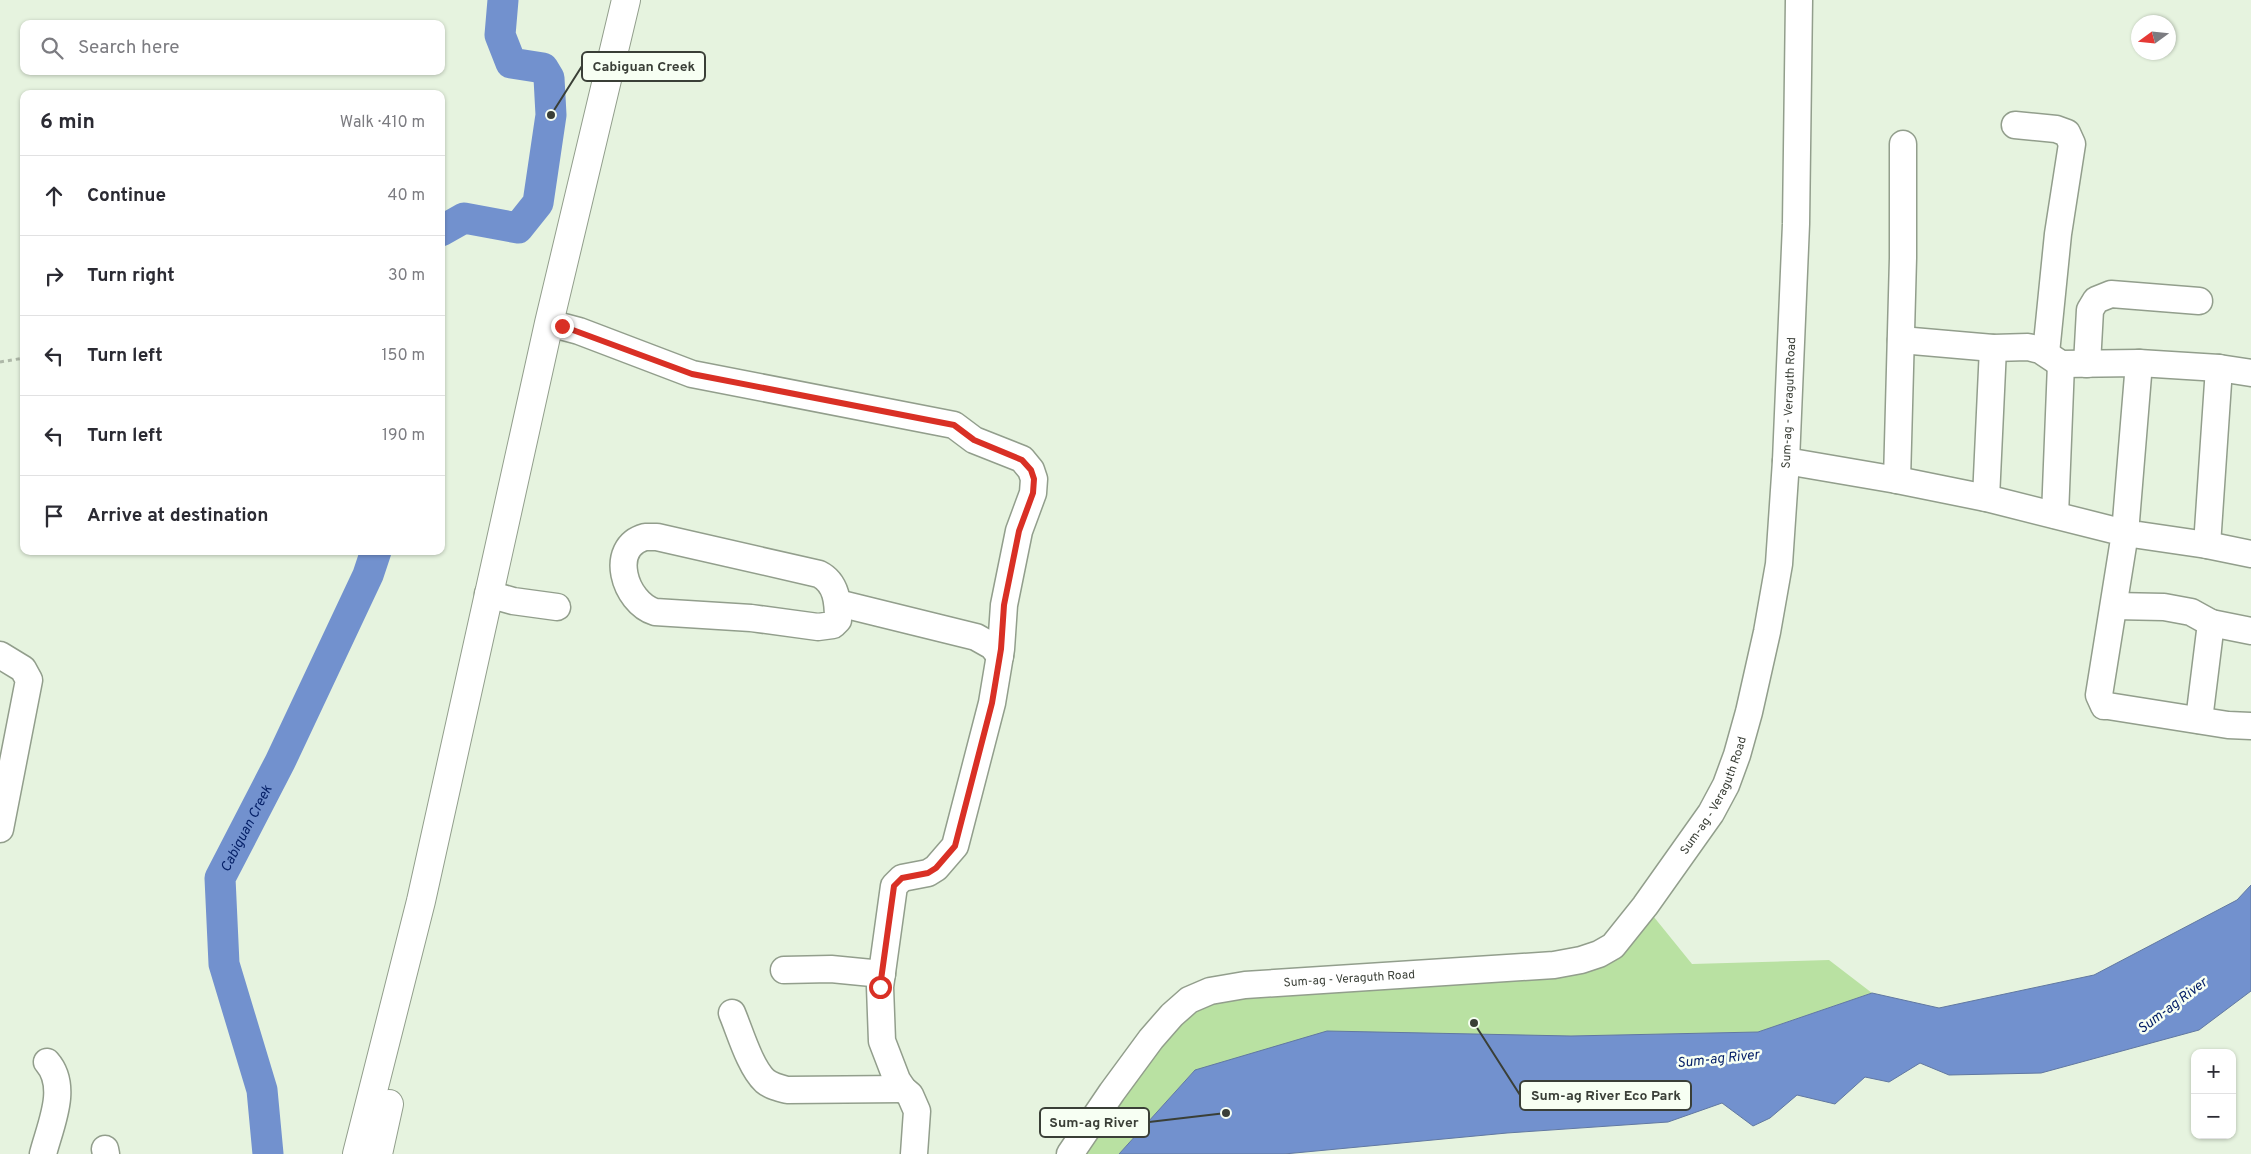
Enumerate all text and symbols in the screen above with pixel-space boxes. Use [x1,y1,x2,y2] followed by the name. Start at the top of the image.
[2131,15,2176,60] north arrow
[20,20,445,75] search box
[38,34,66,62] icon: search
[78,36,180,60] text: Search here
[582,52,705,81] callout: Cabiguan Creek
[593,59,696,76] text: Cabiguan Creek
[40,109,95,136] text: 6 min
[340,113,425,133] text: Walk · 410 m
[40,182,68,210] icon: ahead
[87,184,166,208] text: Continue
[387,186,425,206] text: 40 m
[40,262,68,290] icon: right
[87,264,175,288] text: Turn right
[388,266,425,286] text: 30 m
[551,315,574,338] route end
[1779,337,1800,469] street label: Sum-ag - Veraguth Road
[40,342,68,370] icon: left
[87,344,163,368] text: Turn left
[382,346,425,366] text: 150 m
[40,422,68,450] icon: left
[87,424,163,448] text: Turn left
[382,426,425,446] text: 190 m
[40,502,68,530] icon: arrive
[87,504,268,528] text: Arrive at destination
[1677,735,1751,858] street label: Sum-ag - Veraguth Road
[218,782,277,875] water label: Cabiguan Creek
[1283,967,1415,991] street label: Sum-ag - Veraguth Road
[2135,974,2212,1038] water label: Sum-ag River
[869,976,892,999] route start
[1676,1047,1762,1072] water label: Sum-ag River
[2191,1049,2236,1139] map controls
[2191,1049,2236,1094] button: +
[1520,1081,1691,1110] callout: Sum-ag River Eco Park
[1531,1088,1681,1105] text: Sum-ag River Eco Park
[2191,1094,2236,1139] button: −
[1040,1108,1149,1137] callout: Sum-ag River
[1049,1115,1139,1132] text: Sum-ag River

